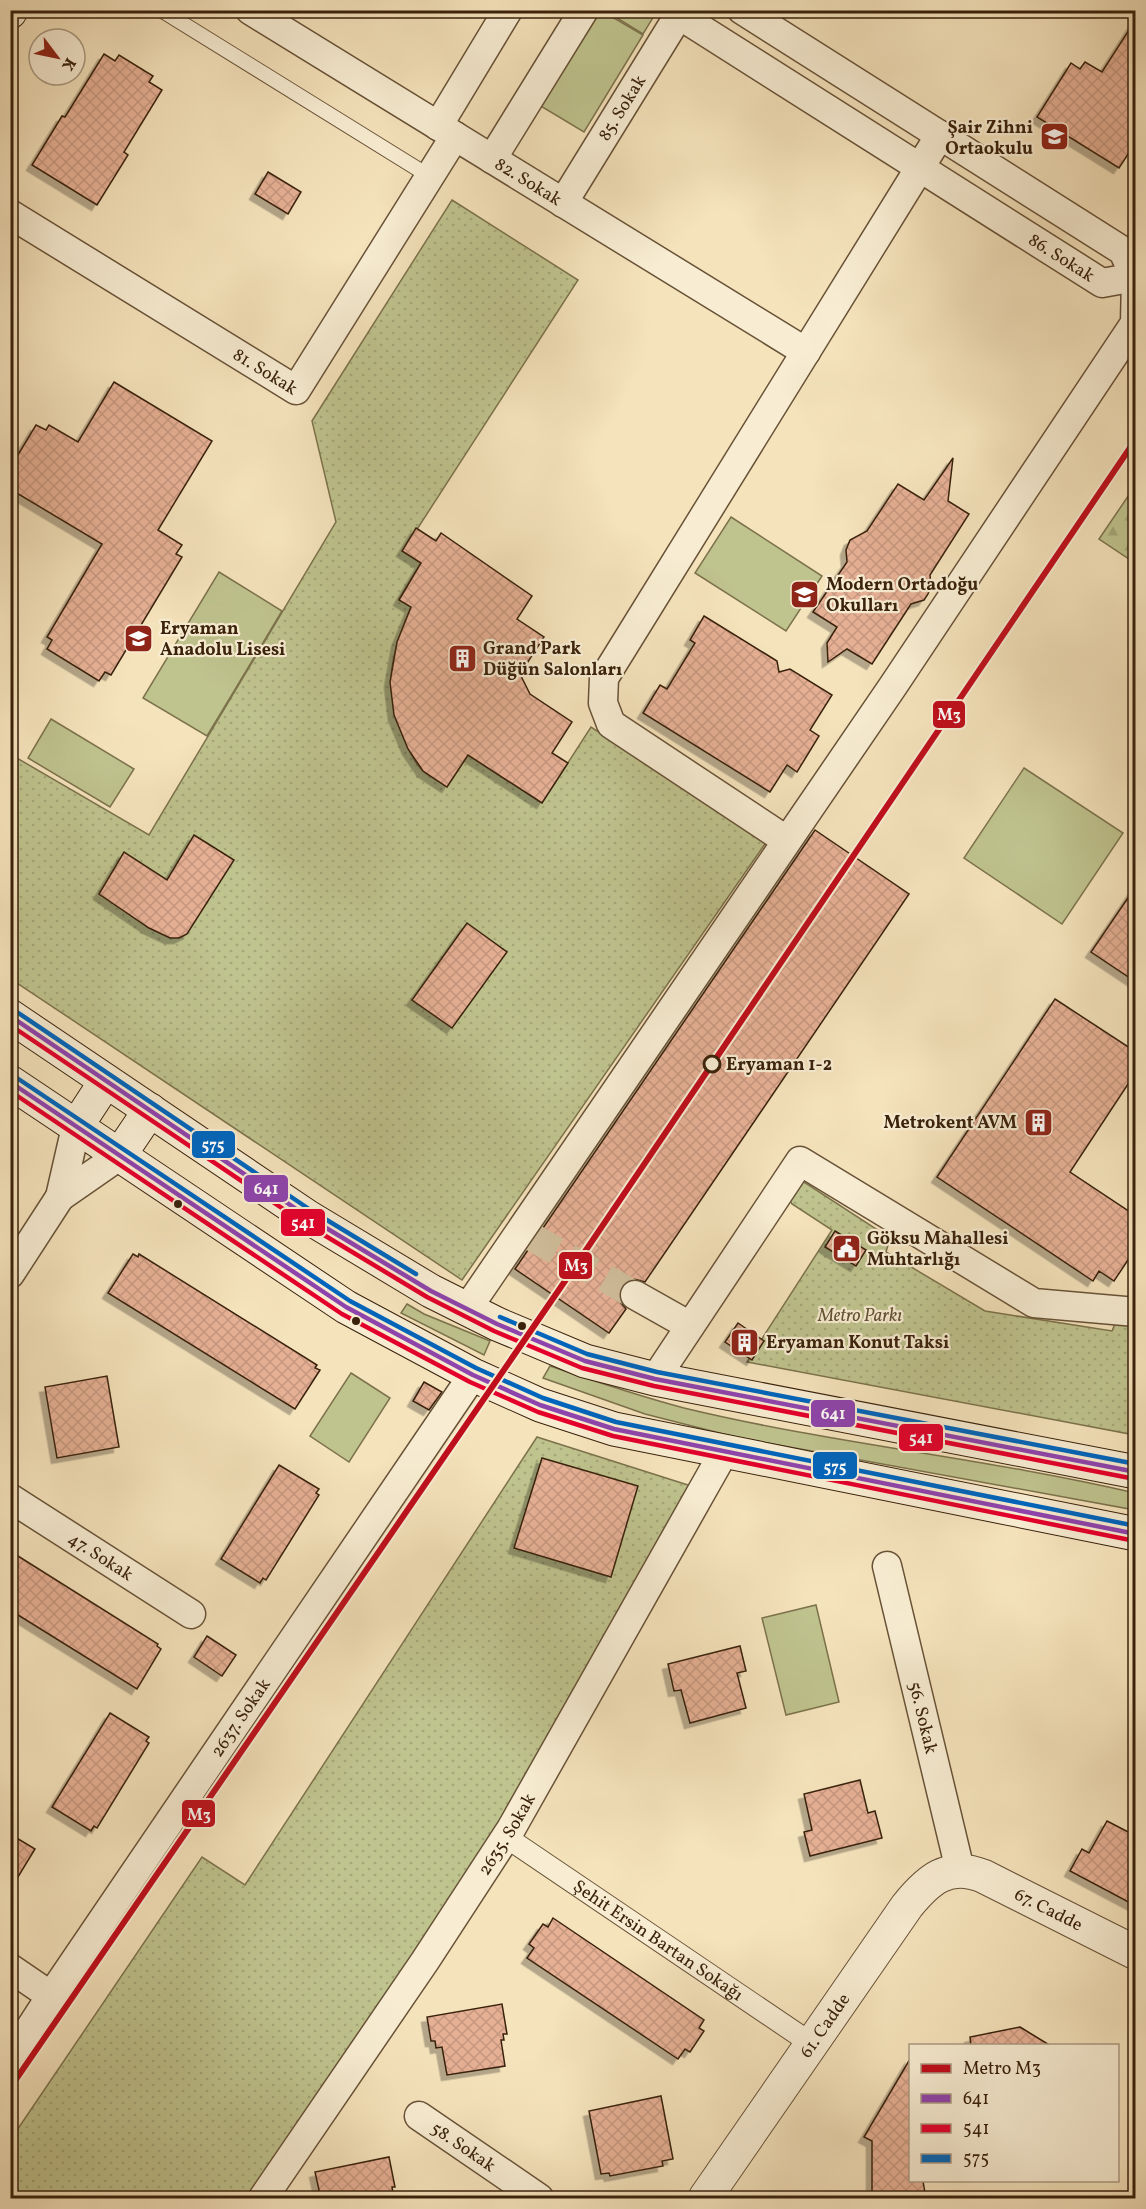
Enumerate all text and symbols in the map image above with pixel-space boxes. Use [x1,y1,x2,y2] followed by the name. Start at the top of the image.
[27,27,87,87] north arrow
[55,53,80,75] text: K
[593,70,653,146] street label: 85. Sokak
[945,116,1033,162] place label: Şair Zihni Ortaokulu
[1038,121,1070,153] school or university icon: Şair Zihni Ortaokulu
[489,152,566,213] street label: 82. Sokak
[1023,228,1099,289] street label: 86. Sokak
[228,343,302,402] street label: 81. Sokak
[826,573,978,619] place label: Modern Ortadoğu Okulları
[789,578,821,610] school or university icon: Modern Ortadoğu Okulları
[160,617,285,663] place label: Eryaman Anadolu Lisesi
[123,622,155,654] school or university icon: Eryaman Anadolu Lisesi
[483,637,622,683] place label: Grand Park Düğün Salonları
[446,642,478,674] building icon: Grand Park Düğün Salonları
[932,700,966,729] line badge: M3
[937,705,961,727] text: M3
[726,1053,832,1078] place label: Eryaman 1-2
[703,1055,721,1073] marker: Eryaman 1-2
[1022,1106,1054,1138] building icon: Metrokent AVM
[884,1111,1017,1136] place label: Metrokent AVM
[191,1130,236,1159] line badge: 575
[201,1135,225,1157] text: 575
[243,1174,289,1203] line badge: 641
[254,1179,278,1201] text: 641
[172,1198,184,1210] unlabelled marker
[280,1208,326,1237] line badge: 541
[291,1213,315,1235] text: 541
[867,1227,1009,1273] place label: Göksu Mahallesi Muhtarlığı
[830,1232,862,1264] public building icon: Göksu Mahallesi Muhtarlığı
[558,1251,593,1280] line badge: M3
[564,1256,588,1278] text: M3
[817,1304,902,1329] park label: Metro Parkı
[350,1315,362,1327] unlabelled marker
[516,1320,528,1332] unlabelled marker
[729,1326,761,1358] building icon: Eryaman Konut Taksi
[766,1331,949,1356] place label: Eryaman Konut Taksi
[810,1399,856,1428] line badge: 641
[821,1404,845,1426] text: 641
[898,1423,944,1452] line badge: 541
[909,1428,933,1450] text: 541
[812,1451,858,1480] line badge: 575
[823,1457,847,1479] text: 575
[62,1527,138,1588] street label: 47. Sokak
[206,1674,277,1763] street label: 2637. Sokak
[901,1679,943,1757] street label: 56. Sokak
[473,1789,543,1881] street label: 2635. Sokak
[181,1799,216,1828] line badge: M3
[187,1805,211,1827] text: M3
[567,1875,748,2008] street label: Şehit Ersin Bartan Sokağı
[1010,1883,1087,1938] street label: 67. Cadde
[795,1989,857,2064] street label: 61. Cadde
[909,2044,1119,2182] legend
[963,2057,1041,2082] text: Metro M3
[963,2087,989,2112] text: 641
[425,2117,500,2179] street label: 58. Sokak
[963,2117,989,2142] text: 541
[963,2147,989,2172] text: 575

